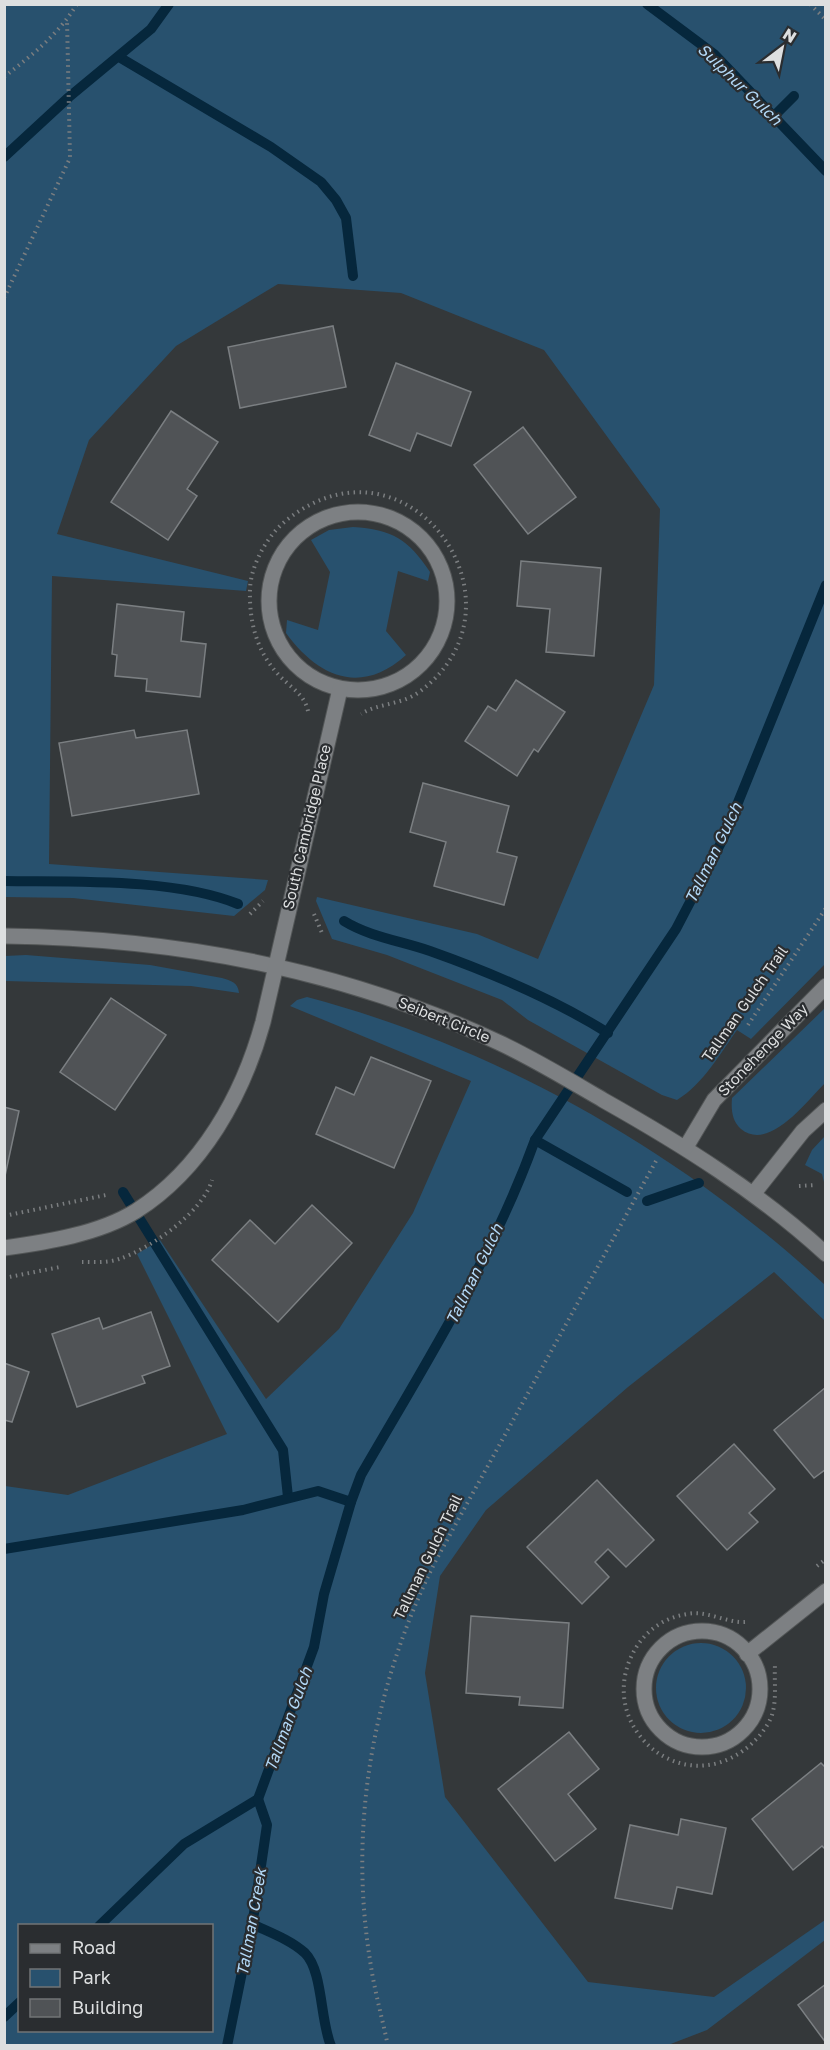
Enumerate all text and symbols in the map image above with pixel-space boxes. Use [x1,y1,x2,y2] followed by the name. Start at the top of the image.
[752,18,812,78] north arrow
[779,24,800,47] text: N
[694,39,787,130] water label: Sulphur Gulch
[278,742,334,911] street label: South Cambridge Place
[680,798,746,906] water label: Tallman Gulch
[697,942,791,1065] street label: Tallman Gulch Trail
[396,992,493,1046] street label: Seibert Circle
[714,999,811,1099] street label: Stonehenge Way
[441,1219,507,1327] water label: Tallman Gulch
[389,1491,465,1622] street label: Tallman Gulch Trail
[260,1663,316,1774] water label: Tallman Gulch
[232,1864,271,1978] water label: Tallman Creek
[18,1924,213,2032] legend
[72,1936,116,1958] text: Road
[72,1966,111,1988] text: Park
[72,1996,143,2018] text: Building

